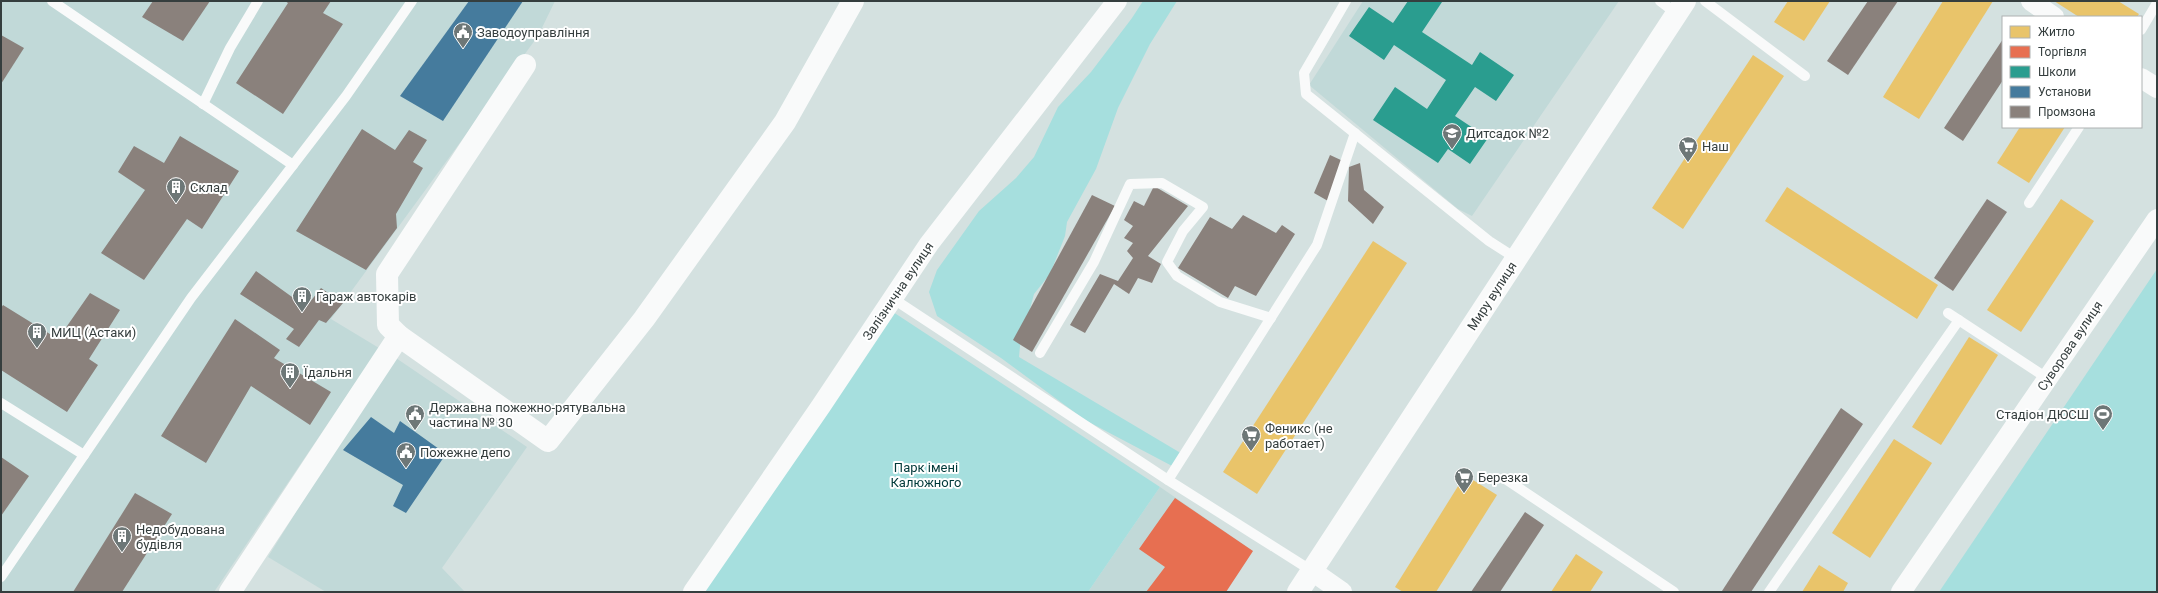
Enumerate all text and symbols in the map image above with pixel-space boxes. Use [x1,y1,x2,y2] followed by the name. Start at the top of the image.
[2002,16,2142,128] legend
[452,21,474,49] public building icon: Заводоуправління
[477,25,590,40] place label: Заводоуправління
[2038,25,2075,39] text: Житло
[2038,45,2087,59] text: Торгівля
[2038,65,2076,79] text: Школи
[2038,85,2091,99] text: Установи
[2038,105,2095,119] text: Промзона
[1441,122,1463,150] school or university icon: Дитсадок №2
[1466,126,1549,141] place label: Дитсадок №2
[1677,135,1699,163] supermarket icon: Наш
[1702,139,1729,154] place label: Наш
[165,176,187,204] building icon: Склад
[190,180,228,195] place label: Склад
[860,239,936,343] street label: Залізнична вулиця
[1464,259,1520,333] street label: Миру вулиця
[291,285,313,313] building icon: Гараж автокарів
[316,289,416,304] place label: Гараж автокарів
[2034,298,2106,394] street label: Суворова вулиця
[26,321,48,349] building icon: МИЦ (Астаки)
[51,325,136,340] place label: МИЦ (Астаки)
[279,361,301,389] building icon: Їдальня
[303,365,352,380] place label: Їдальня
[429,400,626,430] place label: Державна пожежно-рятувальна частина № 30
[404,403,426,431] public building icon: Державна пожежно-рятувальна частина № 30
[2092,403,2114,431] sports icon: Стадіон ДЮСШ
[1996,407,2089,422] place label: Стадіон ДЮСШ
[1265,421,1333,451] place label: Феникс (не работает)
[1240,424,1262,452] supermarket icon: Феникс (не работает)
[395,441,417,469] public building icon: Пожежне депо
[420,445,511,460] place label: Пожежне депо
[890,460,962,490] park label: Парк імені Калюжного
[1453,466,1475,494] supermarket icon: Березка
[1478,470,1528,485] place label: Березка
[136,522,225,552] place label: Недобудована будівля
[111,525,133,553] building icon: Недобудована будівля

